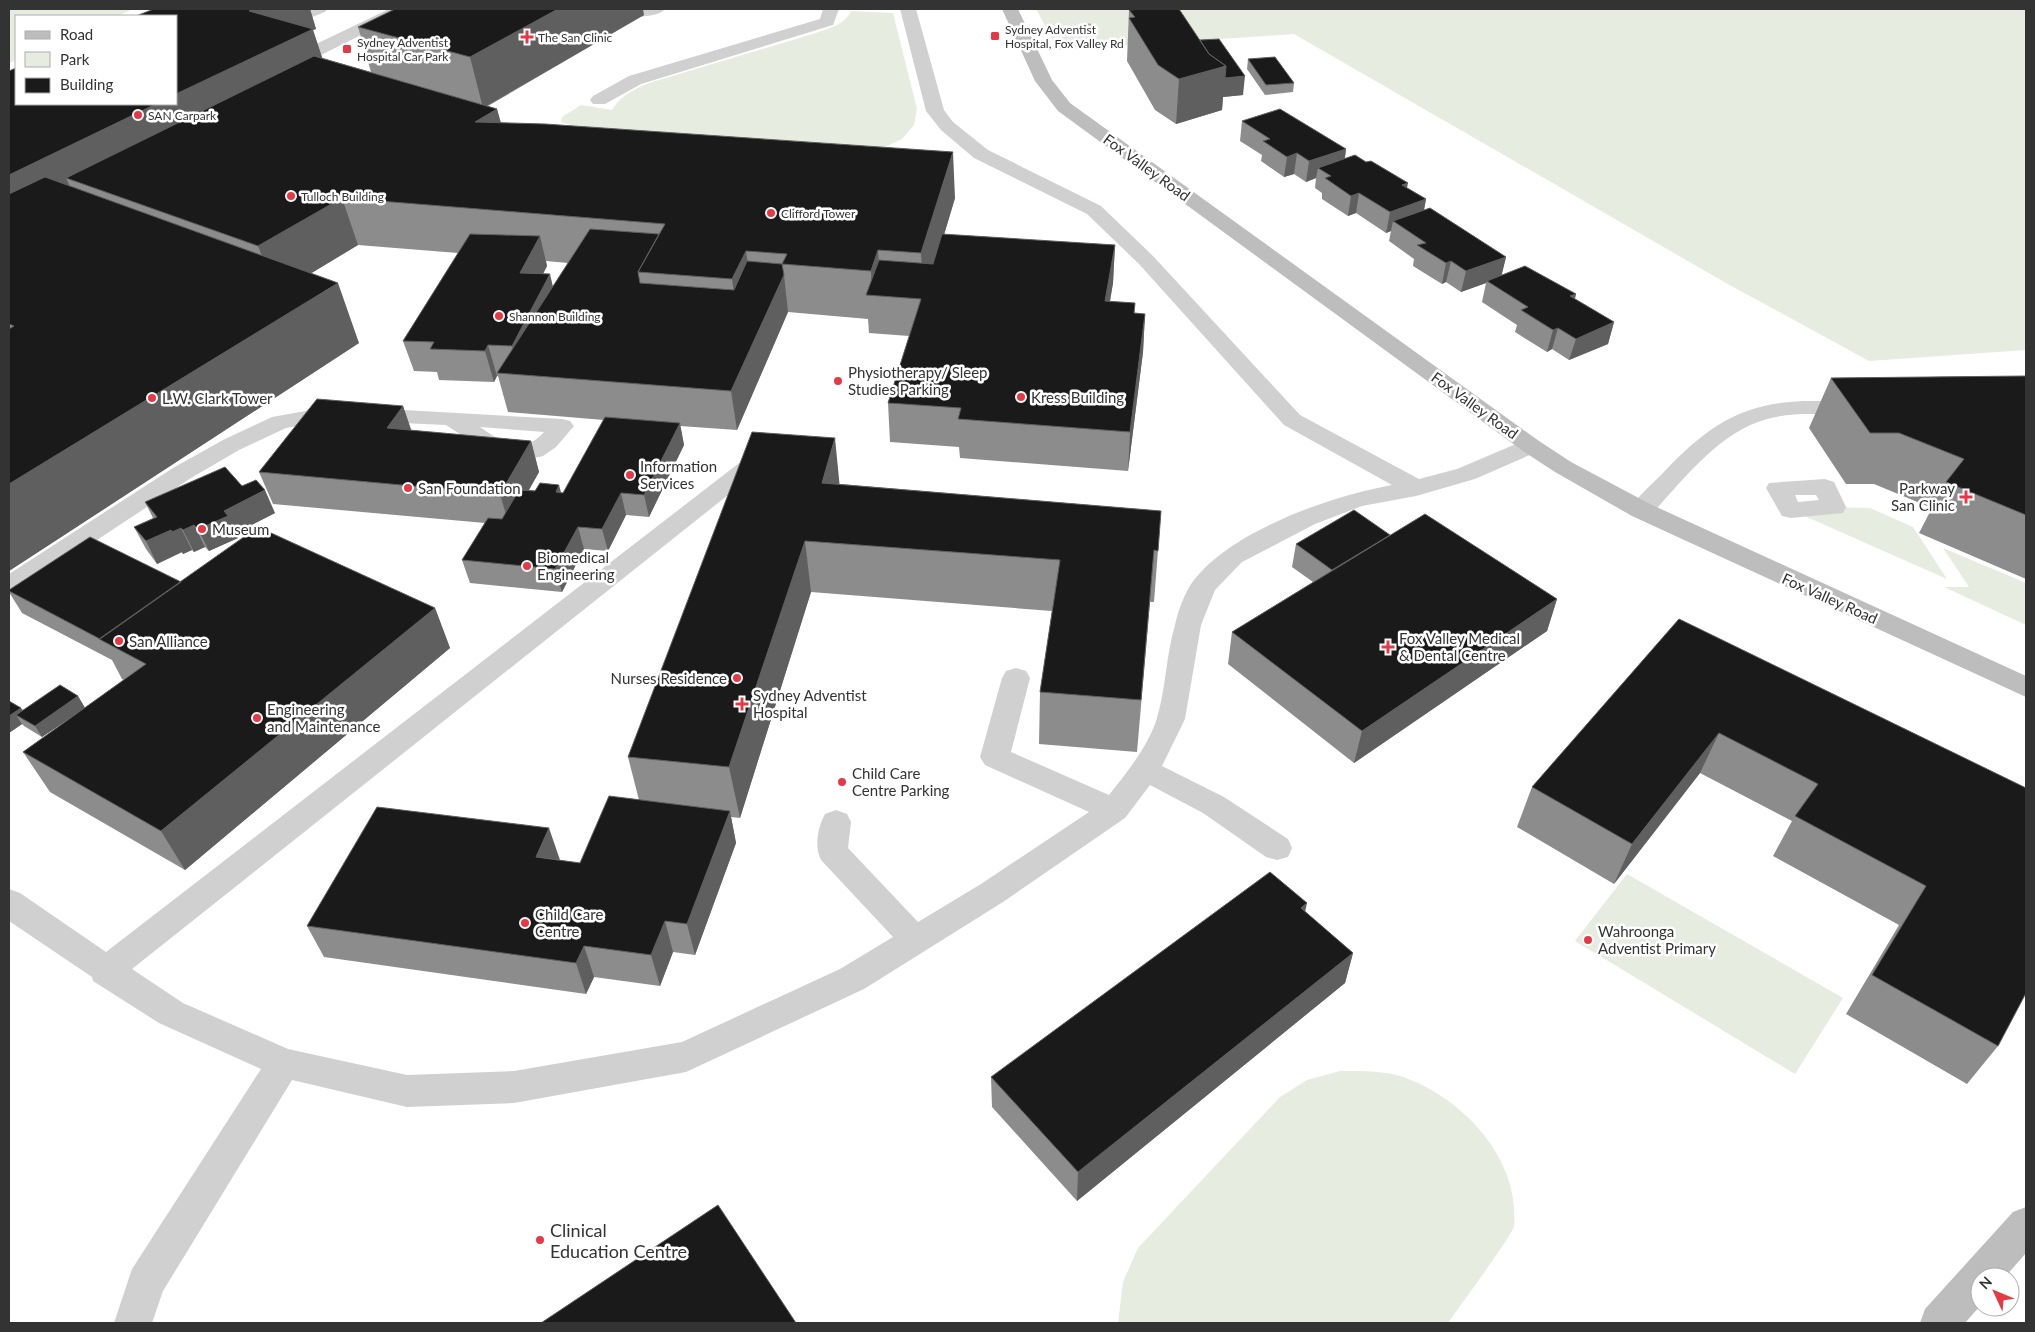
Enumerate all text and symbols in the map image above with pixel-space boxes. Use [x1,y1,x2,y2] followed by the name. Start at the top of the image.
[15,15,178,105] legend
[1005,22,1124,51] place label: Sydney Adventist Hospital, Fox Valley Rd
[60,25,93,43] text: Road
[520,30,534,44] marker: The San Clinic
[538,30,613,45] place label: The San Clinic
[989,30,1001,42] marker: Sydney Adventist Hospital, Fox Valley Rd
[357,35,449,64] place label: Sydney Adventist Hospital Car Park
[341,43,353,55] marker: Sydney Adventist Hospital Car Park
[60,50,90,68] text: Park
[60,75,113,93] text: Building
[148,108,217,123] place label: SAN Carpark
[132,109,144,121] marker: SAN Carpark
[1100,130,1194,204] street label: Fox Valley Road
[301,189,384,204] place label: Tulloch Building
[285,190,297,202] marker: Tulloch Building
[781,206,856,221] place label: Clifford Tower
[765,207,777,219] marker: Clifford Tower
[509,309,601,324] place label: Shannon Building
[493,310,505,322] marker: Shannon Building
[848,363,987,398] place label: Physiotherapy/ Sleep Studies Parking
[1428,368,1522,442] street label: Fox Valley Road
[832,375,844,387] marker: Physiotherapy/ Sleep Studies Parking
[1031,388,1124,406] place label: Kress Building
[162,389,273,407] place label: L.W. Clark Tower
[1015,391,1027,403] marker: Kress Building
[146,392,158,404] marker: L.W. Clark Tower
[640,457,717,492] place label: Information Services
[624,469,636,481] marker: Information Services
[418,479,521,497] place label: San Foundation
[1891,479,1955,514] place label: Parkway San Clinic
[402,482,414,494] marker: San Foundation
[1959,490,1973,504] marker: Parkway San Clinic
[212,520,269,538] place label: Museum
[196,523,208,535] marker: Museum
[537,548,615,583] place label: Biomedical Engineering
[521,560,533,572] marker: Biomedical Engineering
[1779,569,1881,627] street label: Fox Valley Road
[1399,629,1520,664] place label: Fox Valley Medical & Dental Centre
[129,632,208,650] place label: San Alliance
[113,635,125,647] marker: San Alliance
[1381,640,1395,654] marker: Fox Valley Medical & Dental Centre
[611,669,727,687] place label: Nurses Residence
[731,672,743,684] marker: Nurses Residence
[753,686,867,721] place label: Sydney Adventist Hospital
[735,697,749,711] marker: Sydney Adventist Hospital
[267,700,381,735] place label: Engineering and Maintenance
[251,712,263,724] marker: Engineering and Maintenance
[852,764,950,799] place label: Child Care Centre Parking
[836,776,848,788] marker: Child Care Centre Parking
[535,905,603,940] place label: Child Care Centre
[519,917,531,929] marker: Child Care Centre
[1598,922,1716,957] place label: Wahroonga Adventist Primary
[1582,934,1594,946] marker: Wahroonga Adventist Primary
[550,1219,687,1262] place label: Clinical Education Centre
[534,1234,546,1246] marker: Clinical Education Centre
[1970,1267,2020,1317] north arrow
[1975,1273,1995,1292] text: N

